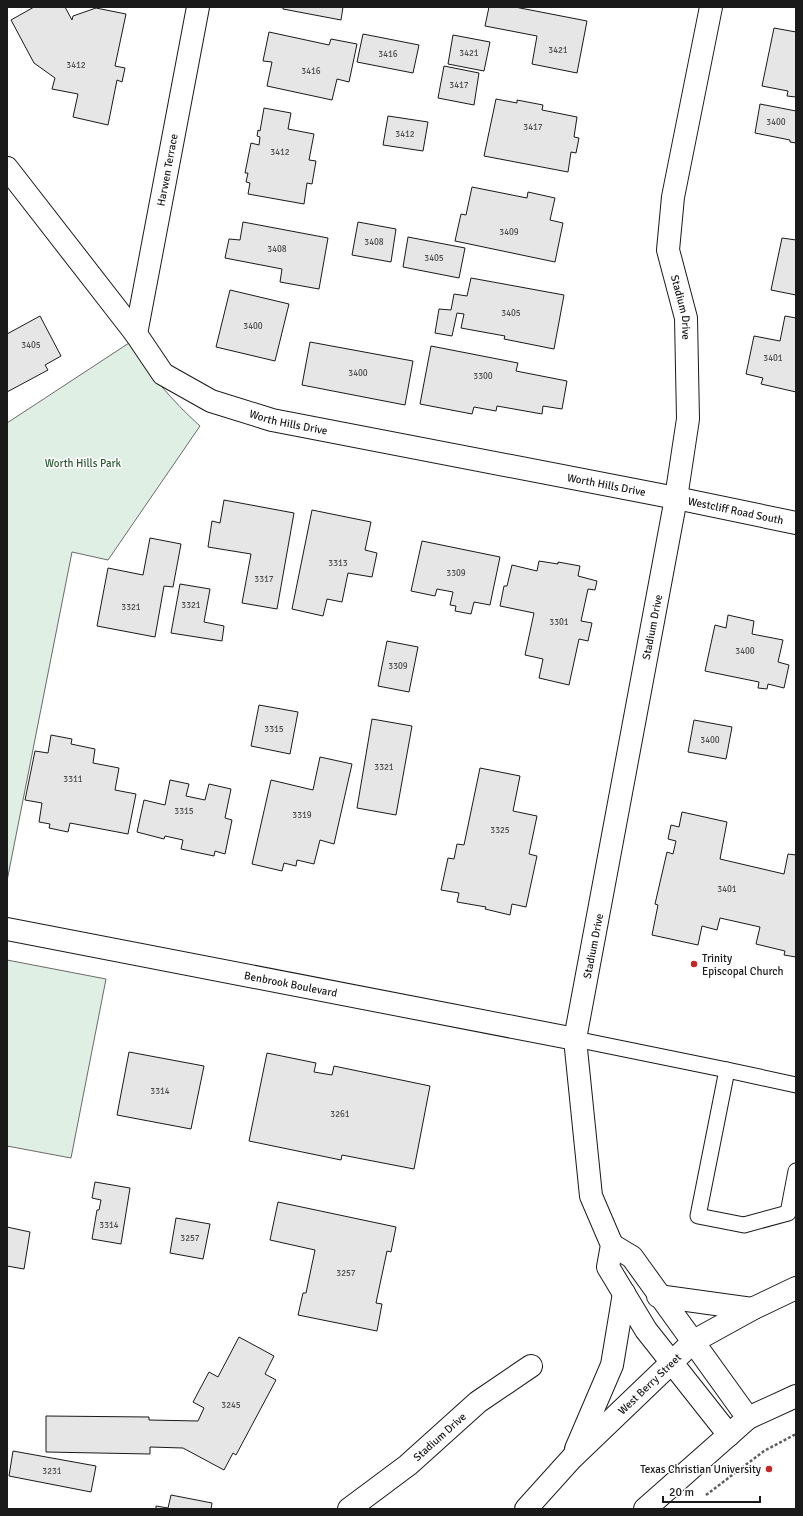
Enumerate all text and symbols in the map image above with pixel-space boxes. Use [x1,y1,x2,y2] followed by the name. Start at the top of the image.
[548,45,568,56] house number: 3421
[459,48,479,59] house number: 3421
[378,49,398,60] house number: 3416
[66,60,86,71] house number: 3412
[301,66,321,77] house number: 3416
[449,80,469,91] house number: 3417
[766,117,786,128] house number: 3400
[523,122,543,133] house number: 3417
[395,129,415,140] house number: 3412
[154,133,181,207] street label: Harwen Terrace
[270,147,290,158] house number: 3412
[499,227,519,238] house number: 3409
[364,237,384,248] house number: 3408
[267,244,287,255] house number: 3408
[424,253,444,264] house number: 3405
[668,274,692,340] street label: Stadium Drive
[501,308,521,319] house number: 3405
[243,321,263,332] house number: 3400
[21,340,41,351] house number: 3405
[763,353,783,364] house number: 3401
[348,368,368,379] house number: 3400
[473,371,493,382] house number: 3300
[248,407,329,438] street label: Worth Hills Drive
[45,457,122,470] park label: Worth Hills Park
[566,471,647,499] street label: Worth Hills Drive
[687,495,785,527] street label: Westcliff Road South
[328,558,348,569] house number: 3313
[446,568,466,579] house number: 3309
[254,574,274,585] house number: 3317
[640,593,665,661] street label: Stadium Drive
[181,600,201,611] house number: 3321
[121,602,141,613] house number: 3321
[549,617,569,628] house number: 3301
[735,646,755,657] house number: 3400
[388,661,408,672] house number: 3309
[264,724,284,735] house number: 3315
[700,735,720,746] house number: 3400
[374,762,394,773] house number: 3321
[63,774,83,785] house number: 3311
[174,806,194,817] house number: 3315
[292,810,312,821] house number: 3319
[490,825,510,836] house number: 3325
[717,884,737,895] house number: 3401
[581,912,606,980] street label: Stadium Drive
[702,952,783,978] place label: Trinity Episcopal Church
[689,959,699,969] marker: Trinity Episcopal Church
[243,969,338,1000] street label: Benbrook Boulevard
[150,1086,170,1097] house number: 3314
[330,1109,350,1120] house number: 3261
[99,1220,119,1231] house number: 3314
[180,1233,200,1244] house number: 3257
[336,1268,356,1279] house number: 3257
[616,1351,684,1417] street label: West Berry Street
[221,1400,241,1411] house number: 3245
[411,1410,469,1464] street label: Stadium Drive
[640,1463,762,1476] place label: Texas Christian University
[764,1464,774,1474] marker: Texas Christian University
[42,1466,62,1477] house number: 3231
[663,1478,760,1504] scale bar
[669,1485,694,1500] text: 20 m

